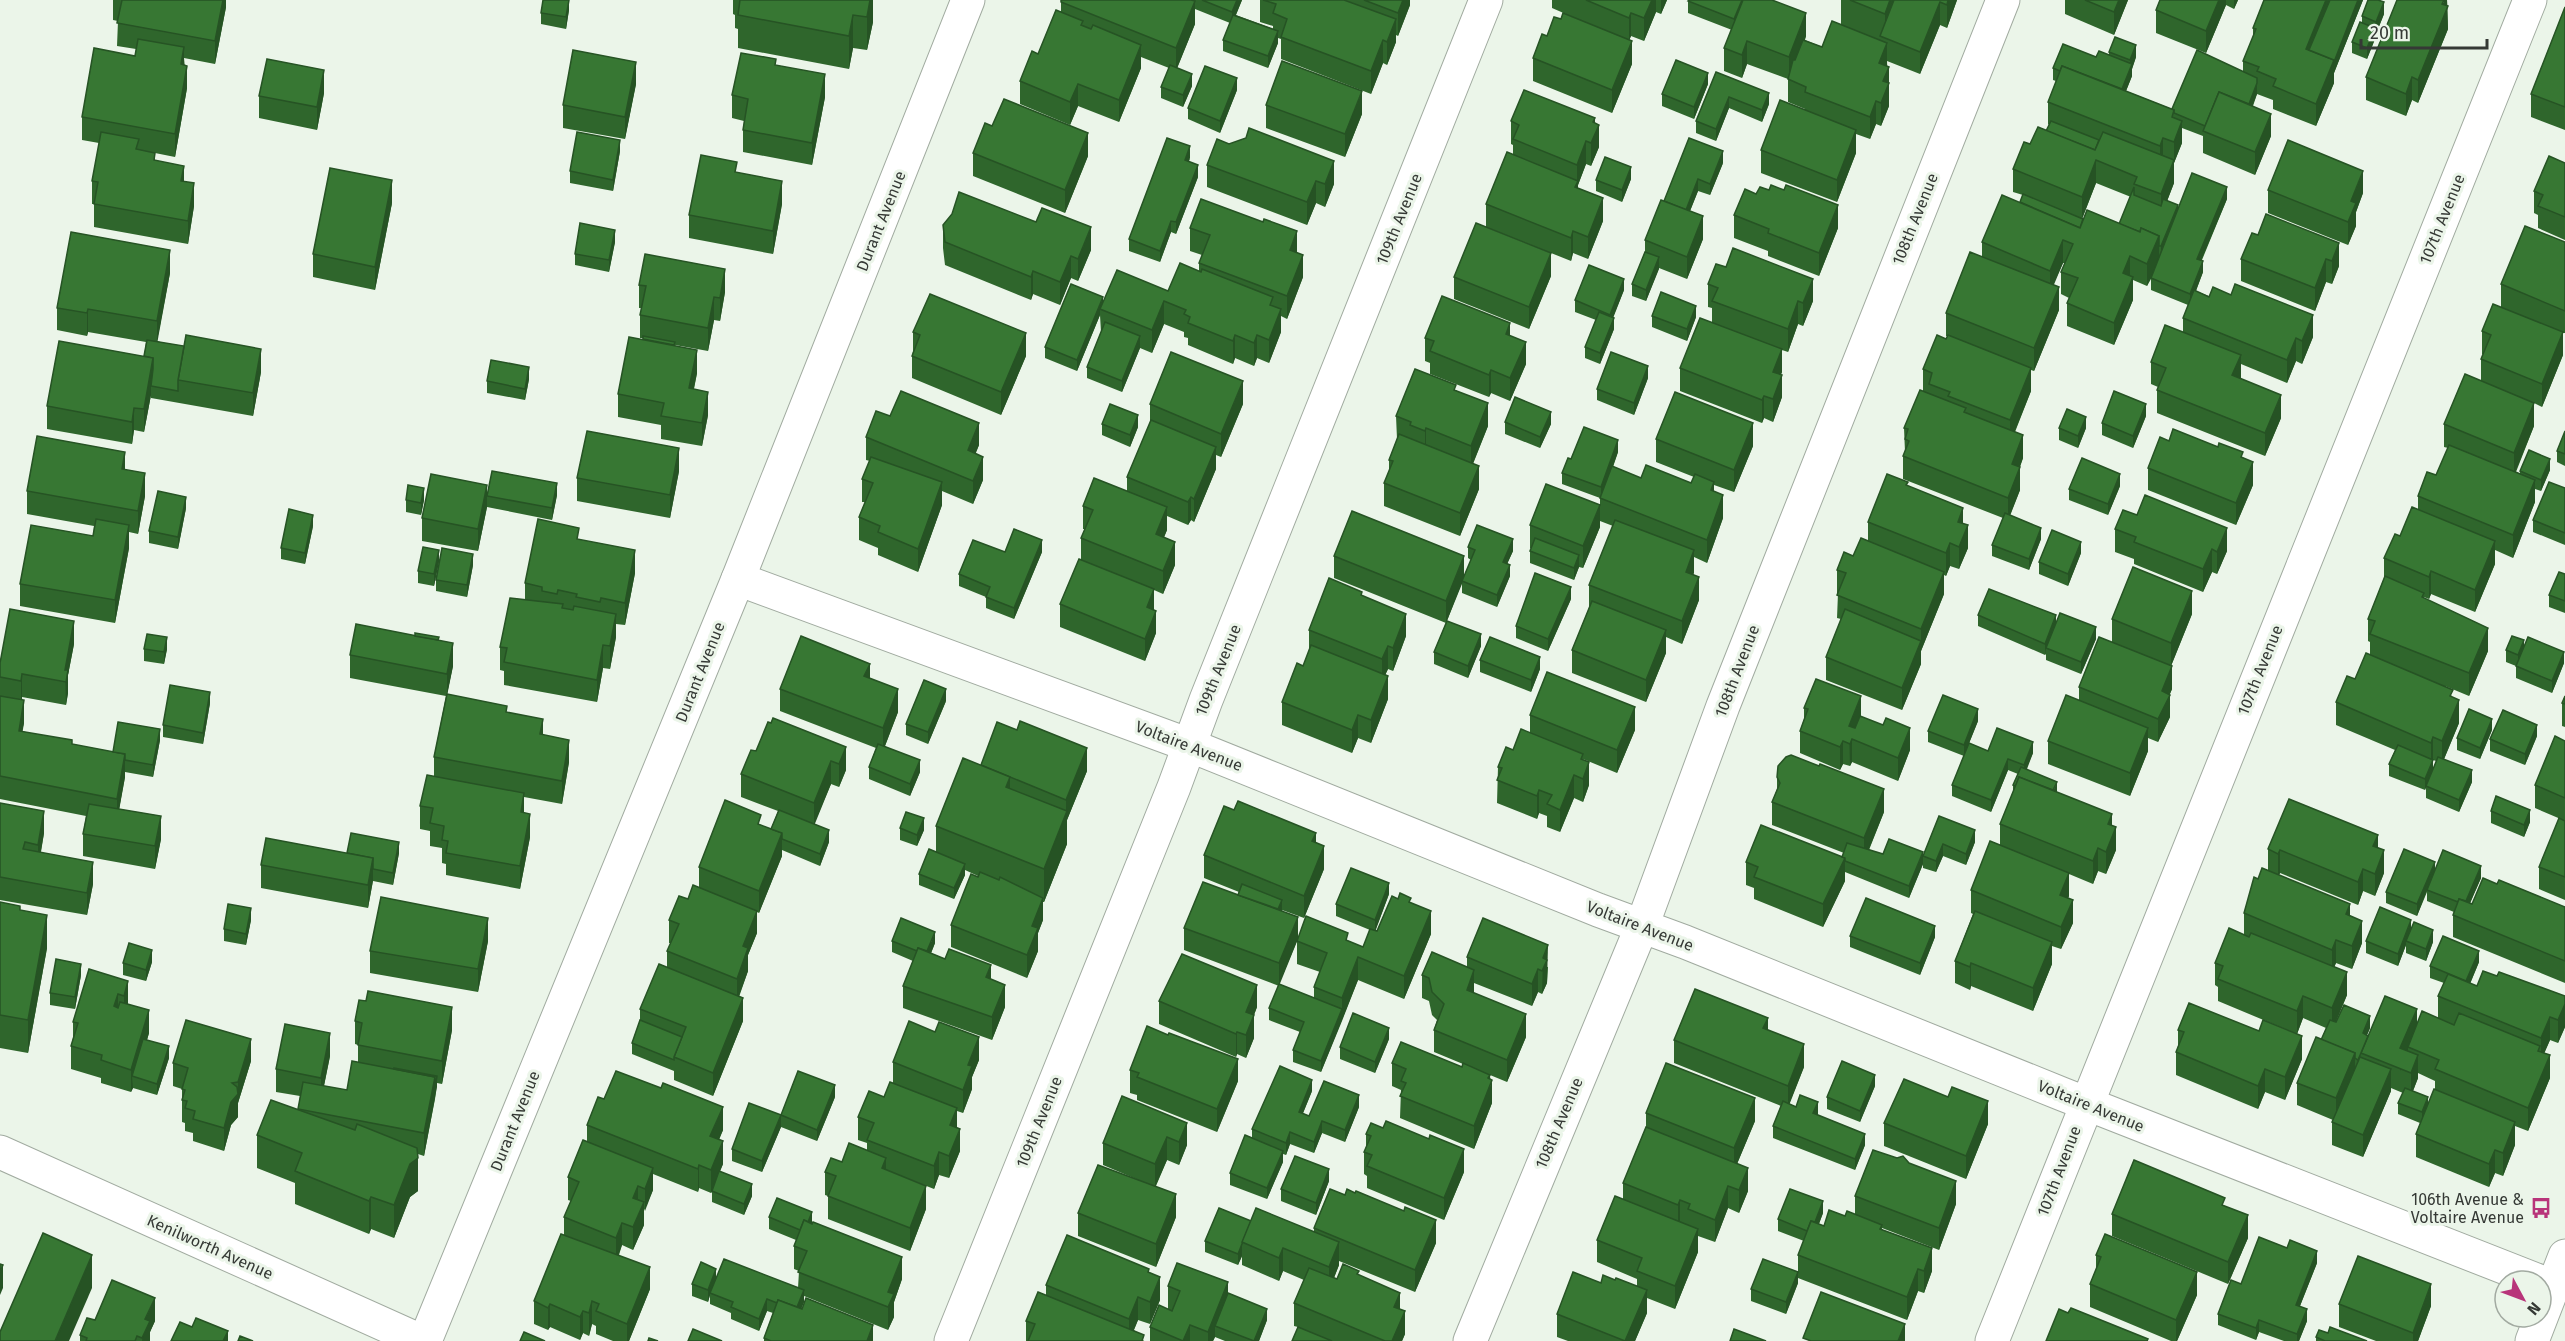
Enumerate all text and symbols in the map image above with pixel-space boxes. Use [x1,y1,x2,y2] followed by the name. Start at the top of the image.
[2361,12,2487,50] scale bar
[2370,22,2409,44] text: 20 m
[852,168,910,274] street label: Durant Avenue
[1888,170,1942,268] street label: 108th Avenue
[1372,171,1426,267] street label: 109th Avenue
[2415,171,2469,267] street label: 107th Avenue
[671,619,729,725] street label: Durant Avenue
[1191,622,1245,718] street label: 109th Avenue
[1711,622,1763,720] street label: 108th Avenue
[2233,622,2287,718] street label: 107th Avenue
[1133,717,1245,775] street label: Voltaire Avenue
[1584,897,1696,955] street label: Voltaire Avenue
[486,1068,544,1174] street label: Durant Avenue
[1012,1074,1066,1170] street label: 109th Avenue
[1531,1075,1587,1171] street label: 108th Avenue
[2035,1076,2147,1136] street label: Voltaire Avenue
[2033,1123,2085,1219] street label: 107th Avenue
[2411,1190,2524,1227] place label: 106th Avenue & Voltaire Avenue
[2529,1196,2553,1220] bus stop icon: 106th Avenue & Voltaire Avenue
[144,1211,276,1283] street label: Kenilworth Avenue
[2493,1269,2553,1329] north arrow
[2523,1298,2545,1319] text: N

